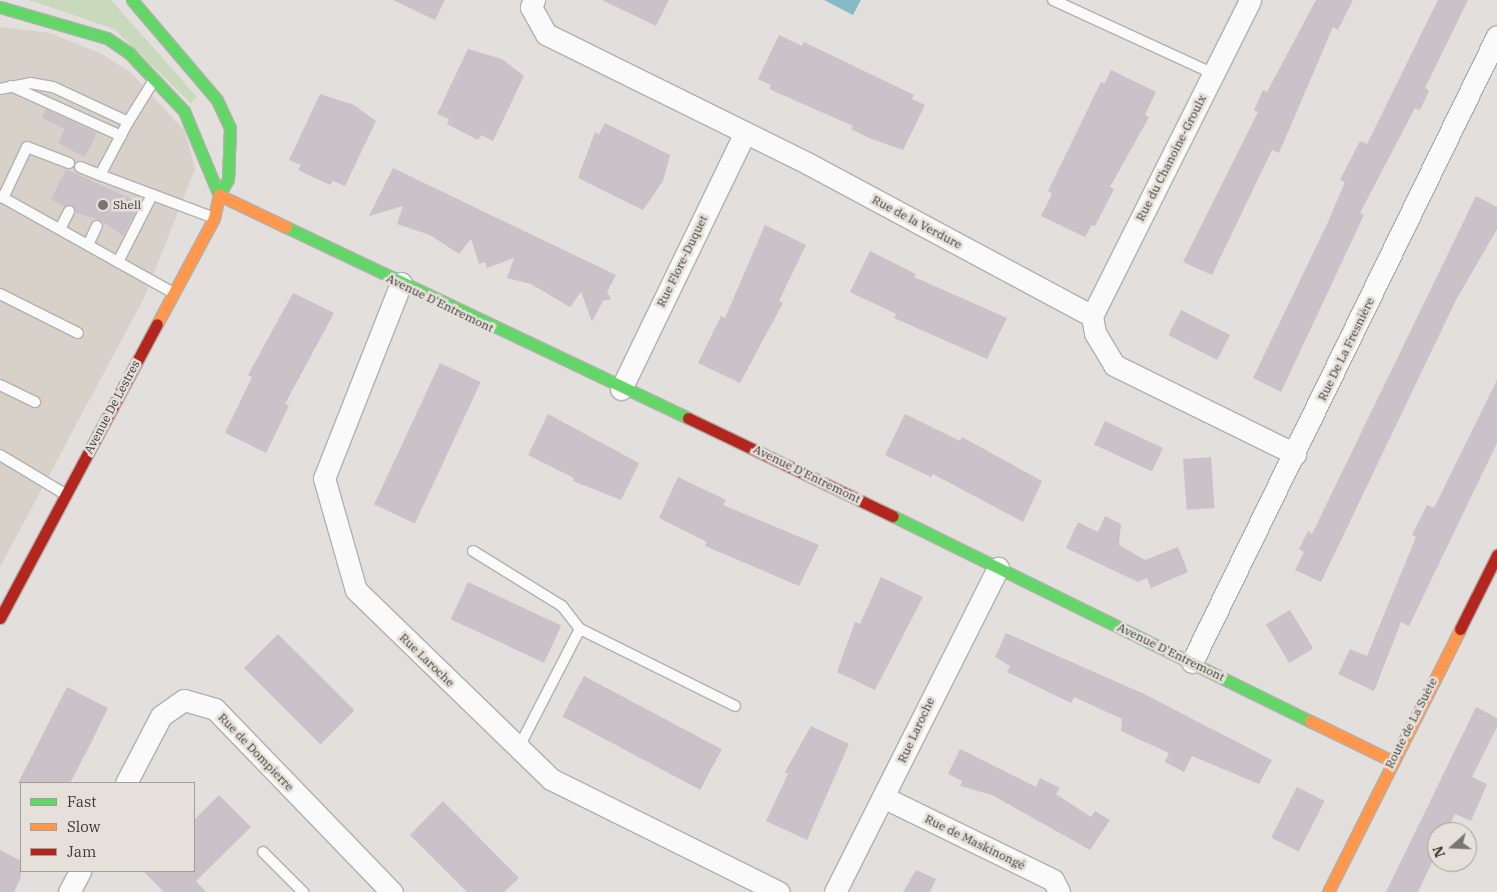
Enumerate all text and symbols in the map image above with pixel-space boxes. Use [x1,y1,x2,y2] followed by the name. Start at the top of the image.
[1133,92,1209,224] street label: Rue du Chanoine-Groulx
[870,192,964,252] street label: Rue de la Verdure
[113,198,141,212] place label: Shell
[97,199,109,211] marker: Shell
[654,213,710,309] street label: Rue Flore-Duquet
[384,271,496,335] street label: Avenue D'Entremont
[1315,295,1377,403] street label: Rue De La Fresnière
[81,358,143,456] street label: Avenue De Lestres
[751,442,863,506] street label: Avenue D'Entremont
[1115,620,1227,684] street label: Avenue D'Entremont
[397,630,457,690] street label: Rue Laroche
[1382,675,1440,771] street label: Route de La Suète
[895,695,937,765] street label: Rue Laroche
[215,710,297,794] street label: Rue de Dompierre
[20,782,195,872] legend
[67,792,97,811] text: Fast
[922,811,1028,873] street label: Rue de Maskinongé
[67,817,100,836] text: Slow
[1427,822,1477,872] north arrow
[67,842,96,861] text: Jam
[1428,844,1449,860] text: N

